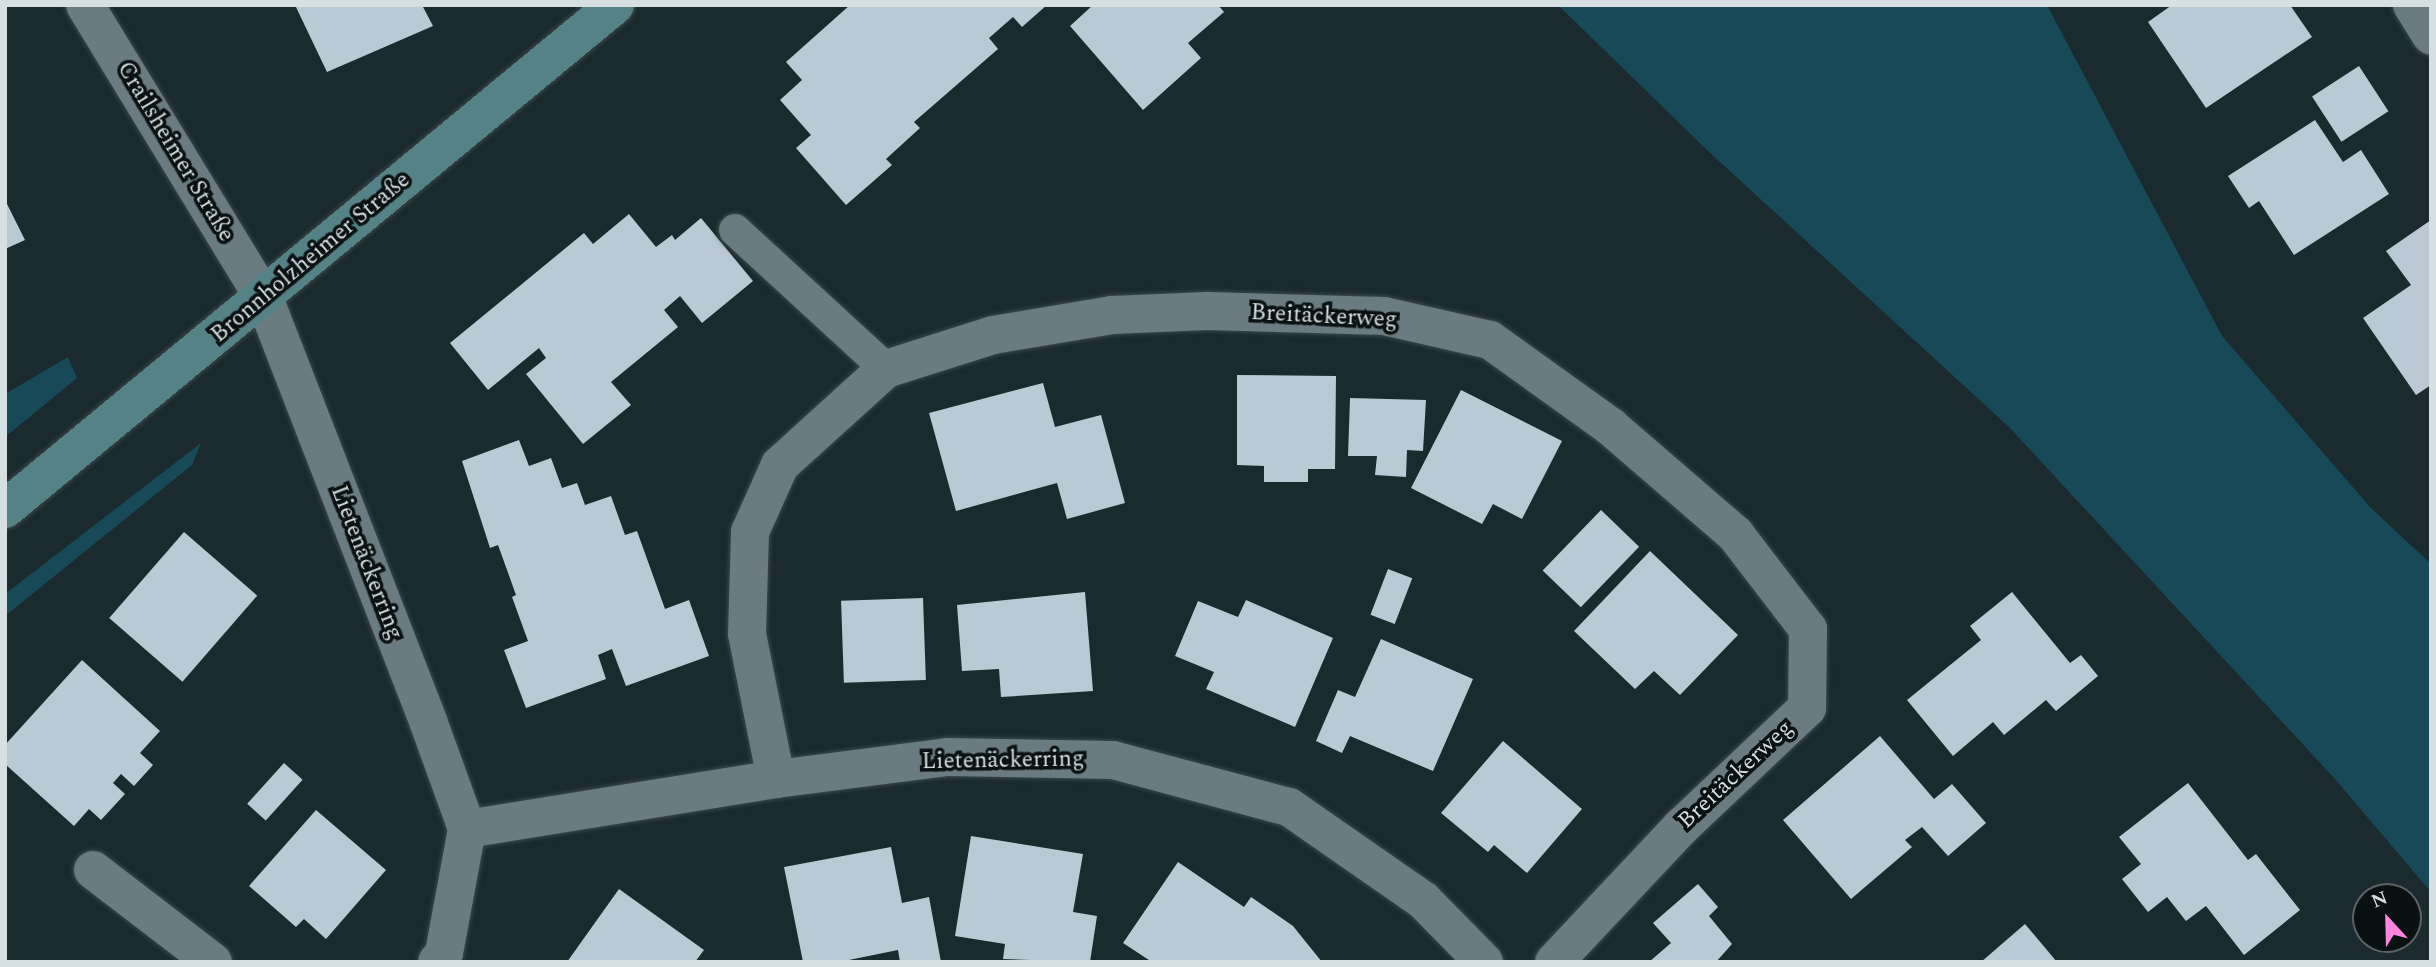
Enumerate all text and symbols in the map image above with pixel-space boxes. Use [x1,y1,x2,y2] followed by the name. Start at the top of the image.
[110,57,240,247] street label: Crailsheimer Straße
[206,167,416,349] street label: Bronnholzheimer Straße
[1250,299,1398,335] street label: Breitäckerweg
[324,482,408,644] street label: Lietenäckerring
[1673,715,1799,835] street label: Breitäckerweg
[922,746,1084,776] street label: Lietenäckerring
[2352,883,2422,953] north arrow
[2367,884,2392,916] text: N

